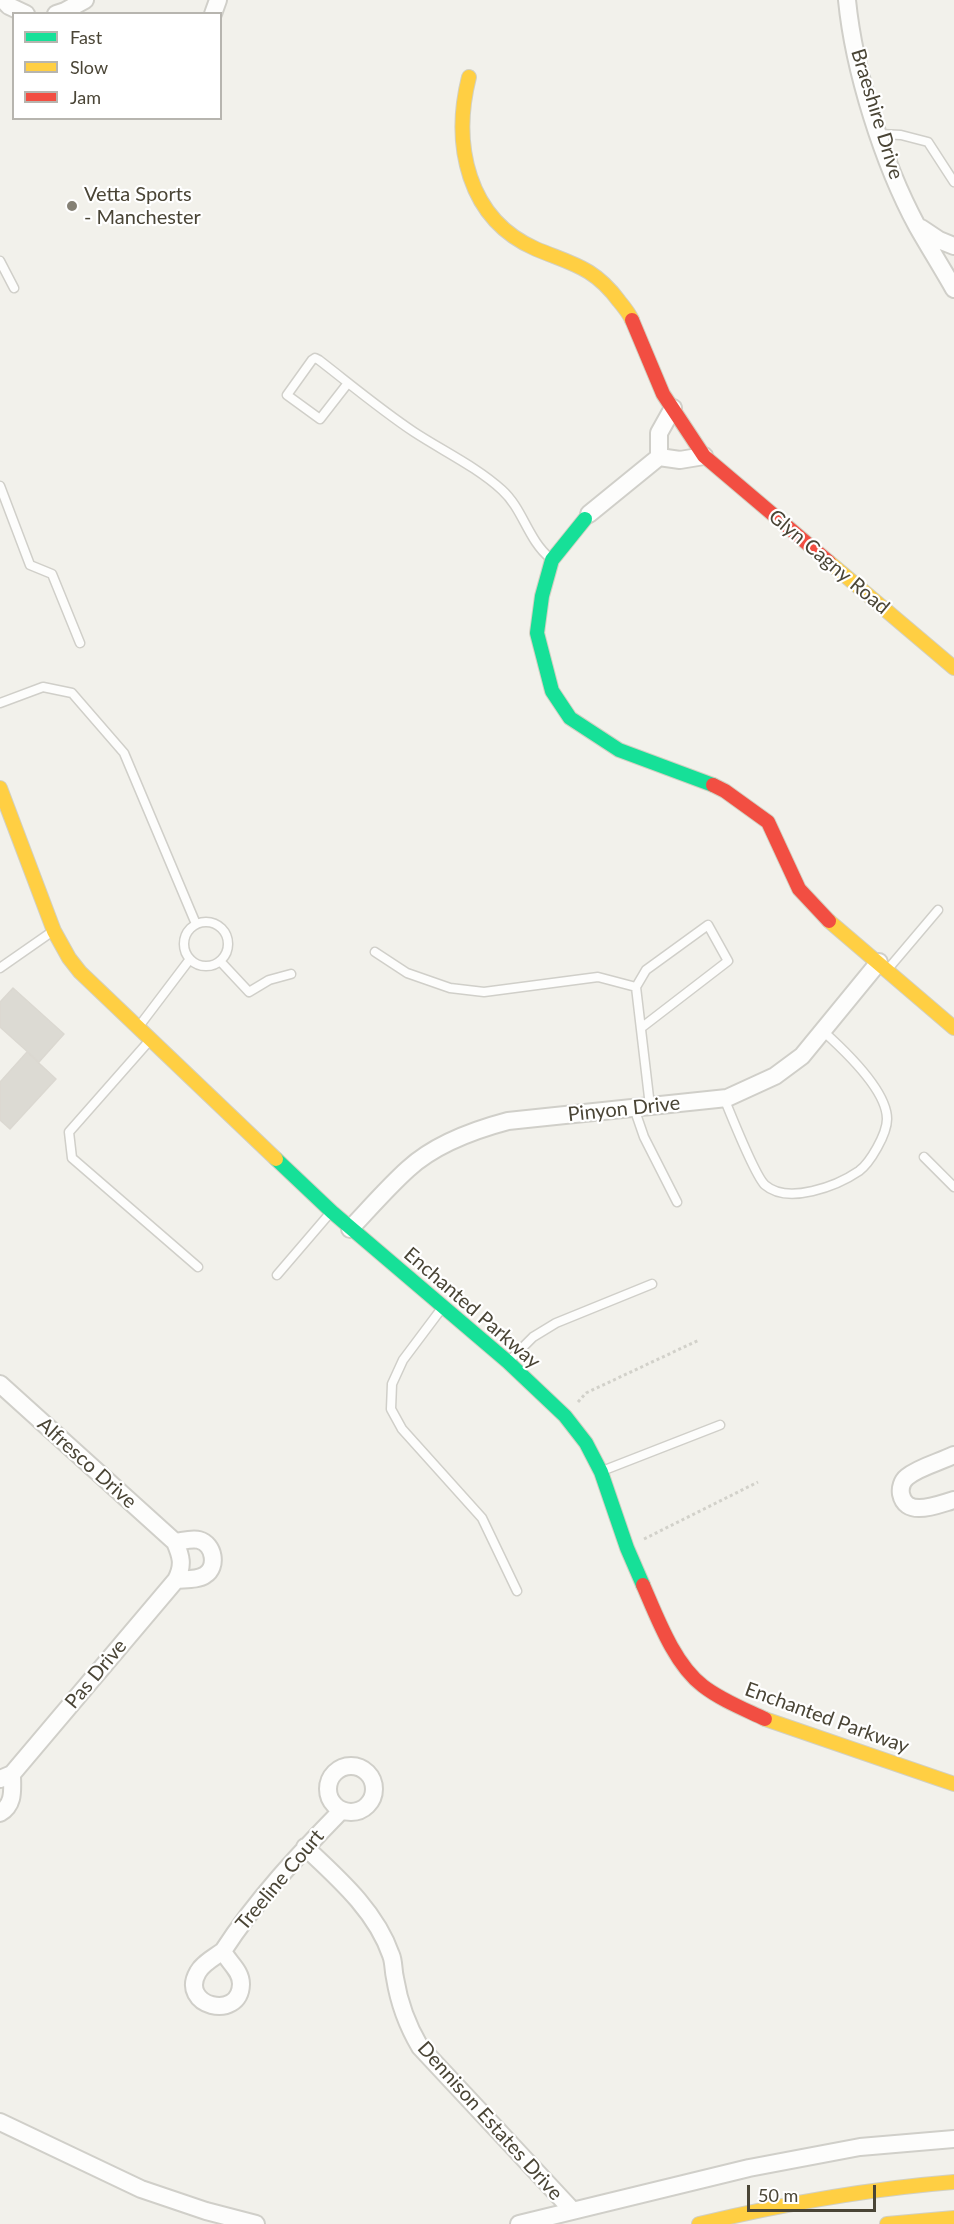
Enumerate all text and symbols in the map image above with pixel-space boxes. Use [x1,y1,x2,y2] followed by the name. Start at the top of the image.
[12,12,222,120] legend
[70,26,102,48] text: Fast
[846,46,908,182] street label: Braeshire Drive
[70,56,108,78] text: Slow
[70,86,101,108] text: Jam
[84,183,201,230] place label: Vetta Sports - Manchester
[65,199,79,213] marker: Vetta Sports - Manchester
[764,505,894,619] street label: Glyn Cagny Road
[567,1091,681,1127] street label: Pinyon Drive
[399,1242,545,1374] street label: Enchanted Parkway
[33,1412,141,1514] street label: Alfresco Drive
[60,1634,132,1714] street label: Pas Drive
[742,1677,912,1759] street label: Enchanted Parkway
[231,1825,329,1935] street label: Treeline Court
[412,2037,568,2205] street label: Dennison Estates Drive
[750,2173,879,2211] scale bar
[758,2184,798,2206] text: 50 m

